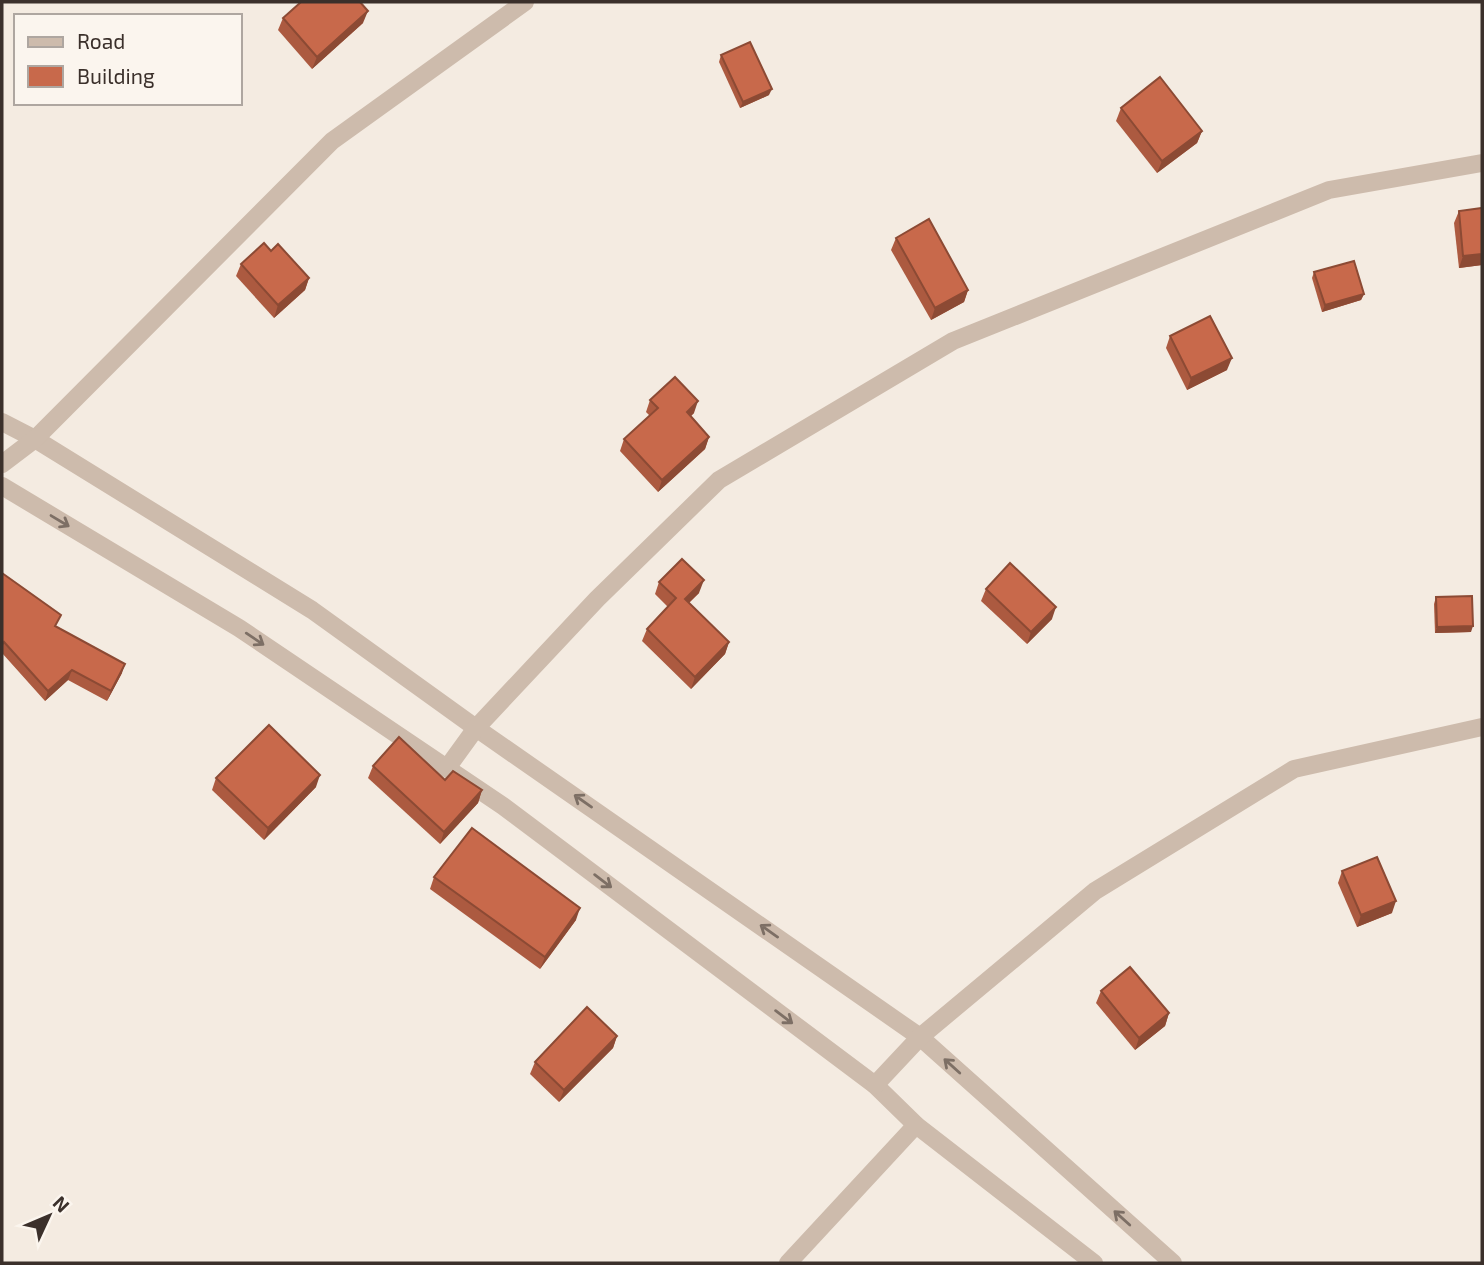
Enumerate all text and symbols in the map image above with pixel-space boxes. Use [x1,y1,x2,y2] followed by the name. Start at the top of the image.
[14,14,242,105] legend
[77,28,125,53] text: Road
[77,63,155,88] text: Building
[50,515,70,529] one-way arrow
[245,632,264,646] one-way arrow
[574,794,593,808] one-way arrow
[593,873,611,888] one-way arrow
[760,924,779,938] one-way arrow
[774,1010,793,1025] one-way arrow
[943,1058,961,1074] one-way arrow
[14,1181,84,1251] north arrow
[49,1191,75,1217] text: N
[1114,1209,1131,1226] one-way arrow

